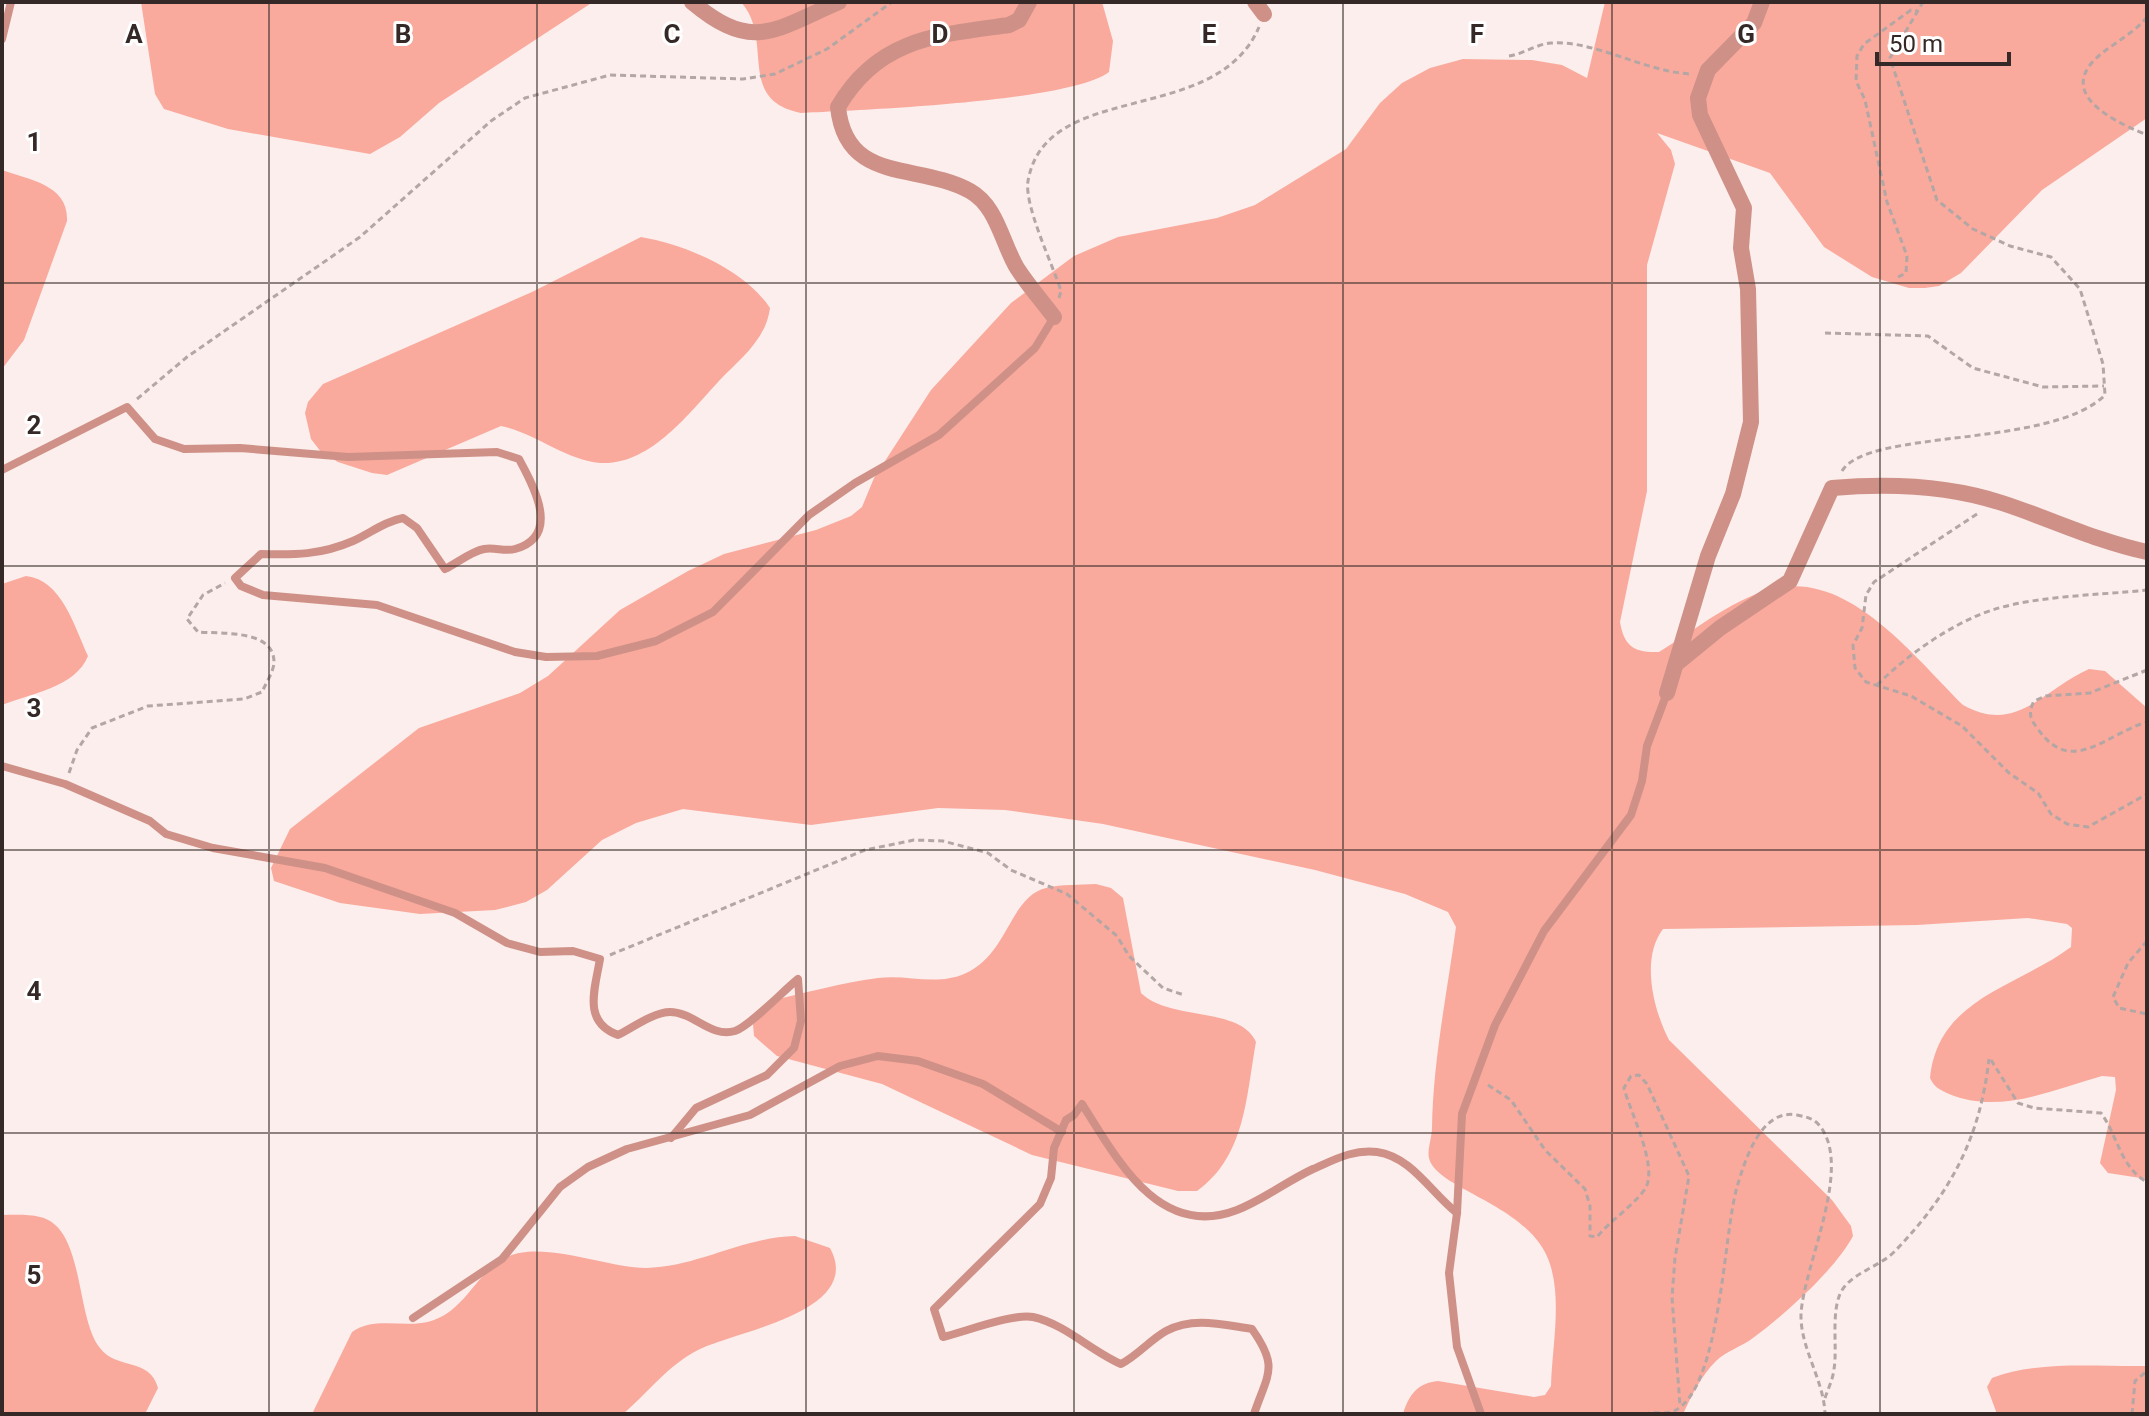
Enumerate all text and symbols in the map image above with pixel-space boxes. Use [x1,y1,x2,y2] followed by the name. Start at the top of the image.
[1877,16,2009,66] scale bar
[125,19,143,49] text: A
[395,19,411,49] text: B
[663,19,681,49] text: C
[932,19,948,49] text: D
[1202,19,1217,49] text: E
[1470,19,1484,49] text: F
[1737,19,1755,49] text: G
[1889,30,1943,58] text: 50 m
[27,127,41,157] text: 1
[27,410,41,440] text: 2
[27,693,41,723] text: 3
[27,976,42,1006] text: 4
[27,1260,41,1290] text: 5

